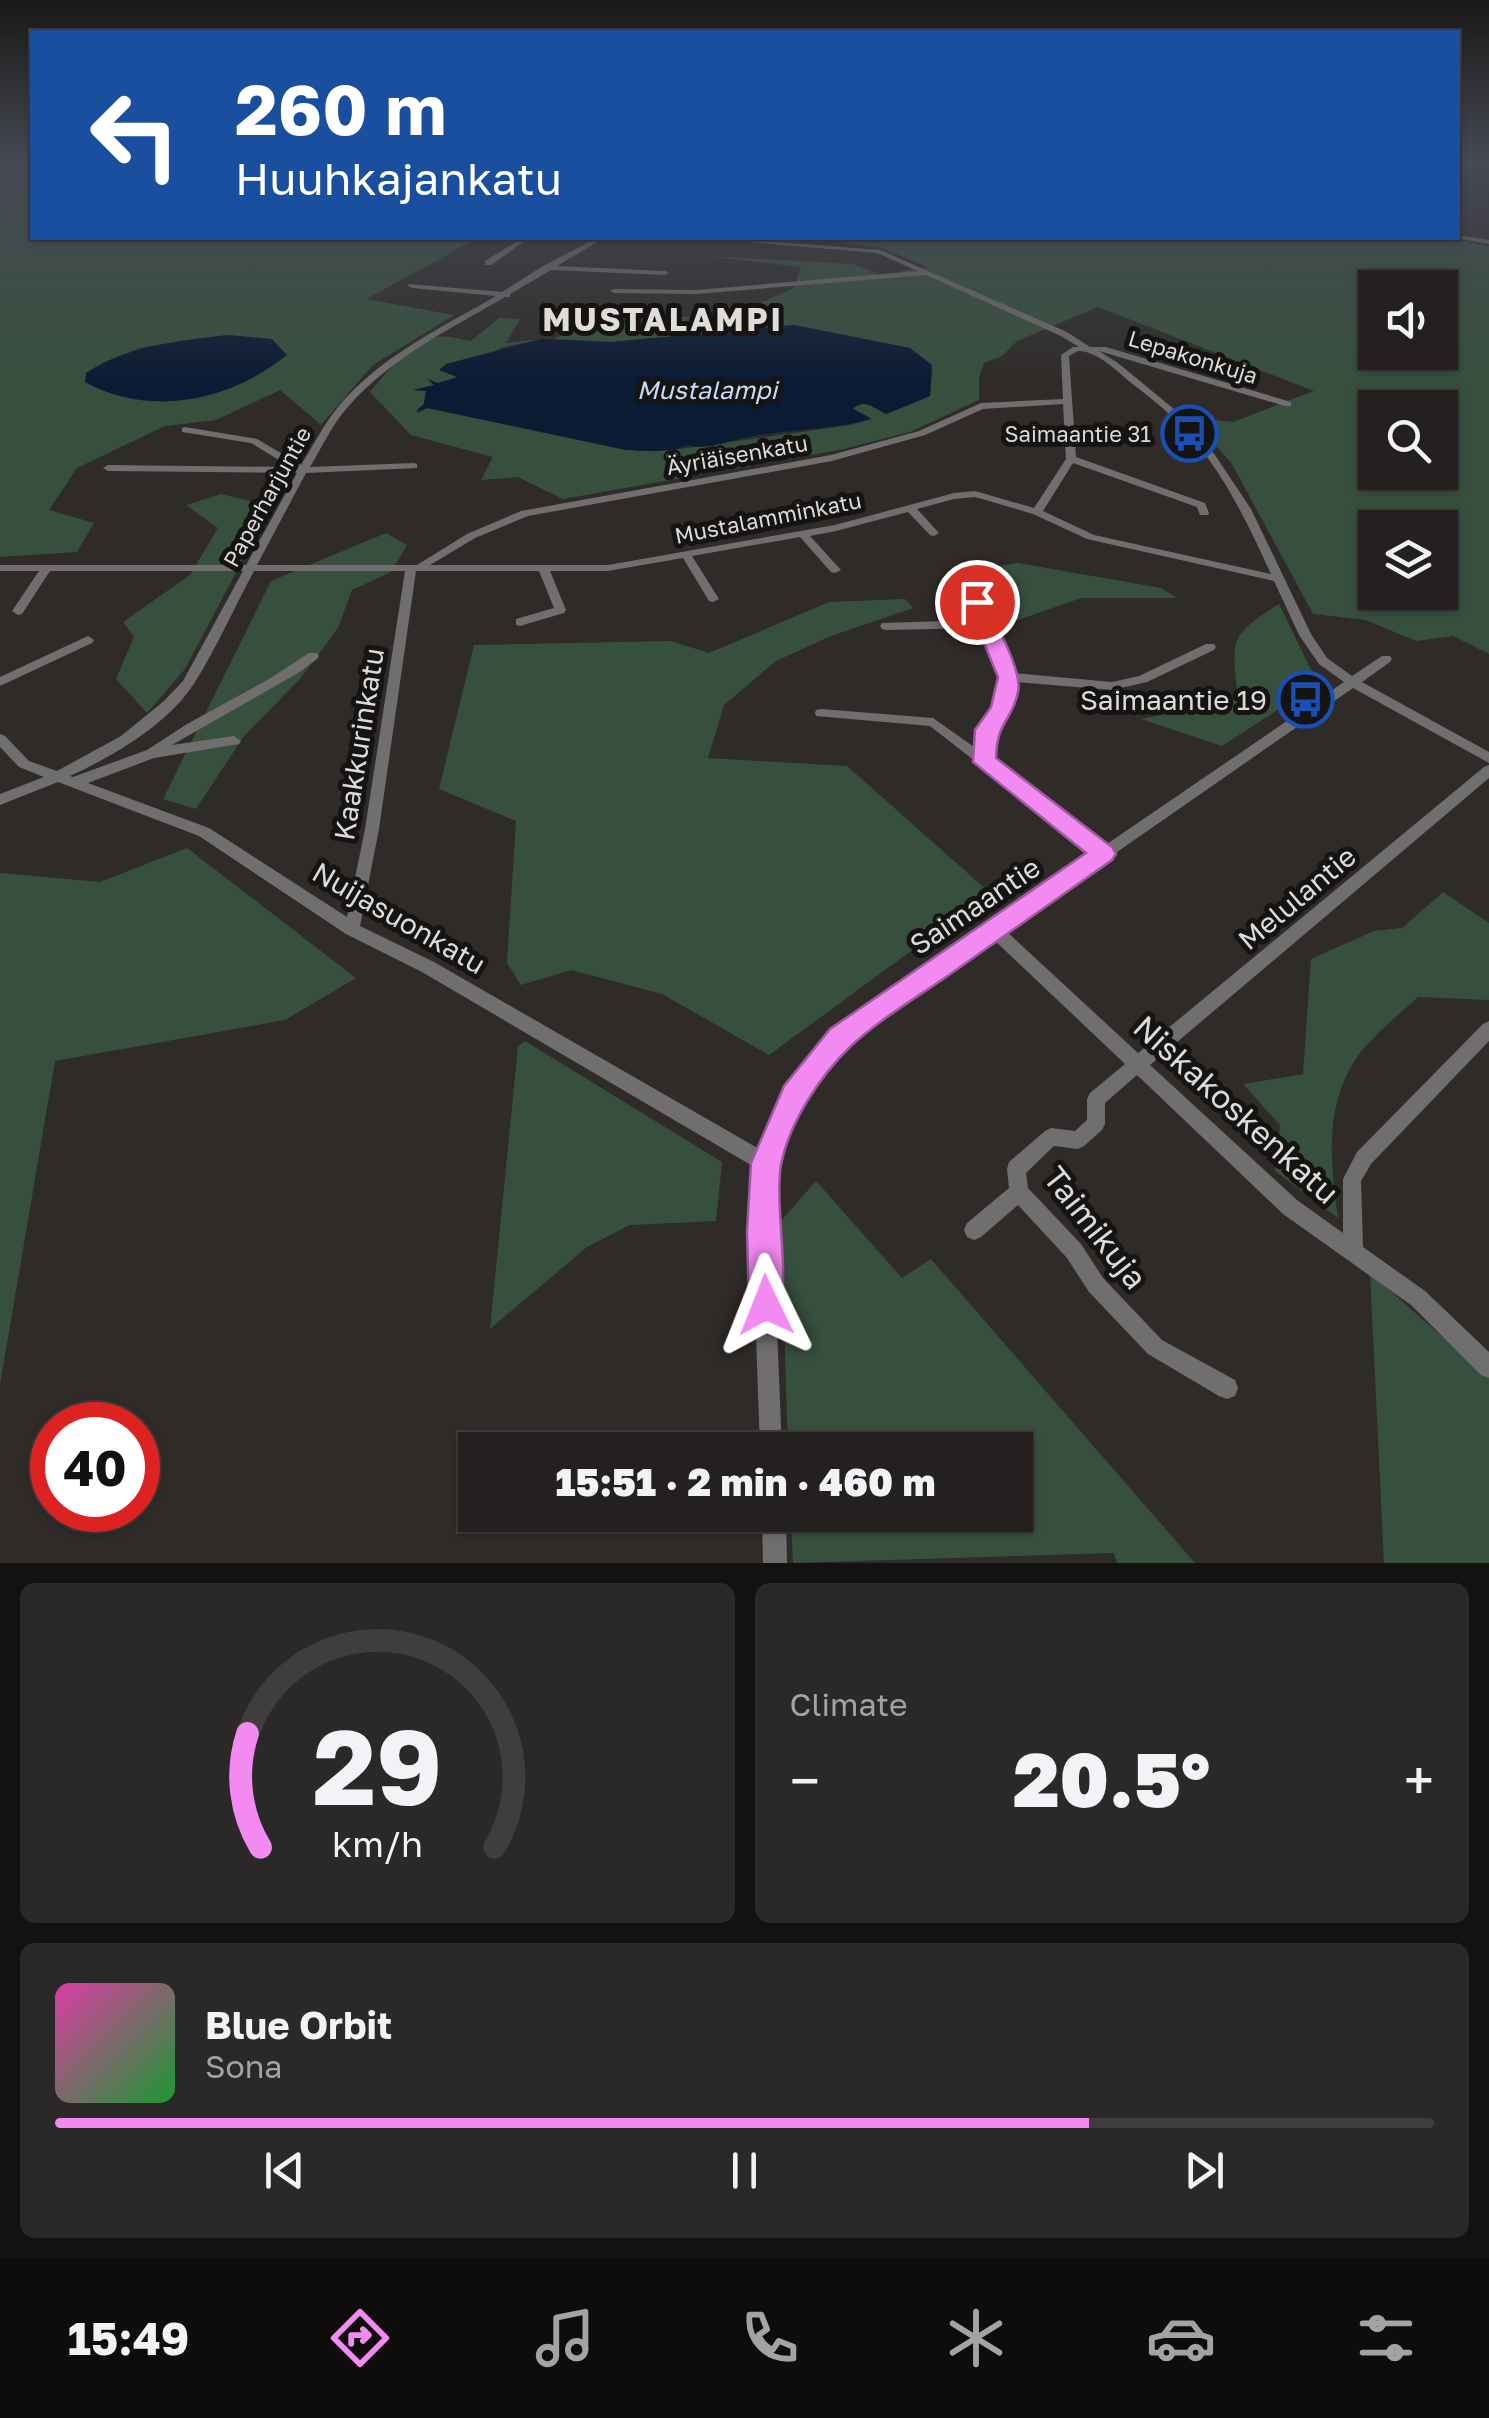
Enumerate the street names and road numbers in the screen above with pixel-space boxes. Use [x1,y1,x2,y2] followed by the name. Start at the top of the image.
[1125,324,1261,389] street label: Lepakonkuja
[217,422,316,572] street label: Paperharjuntie
[664,429,810,480] street label: Äyriäisenkatu
[672,486,863,549] street label: Mustalamminkatu
[327,645,390,842] street label: Kaakkurinkatu
[1231,839,1362,956] street label: Melulantie
[903,850,1046,961] street label: Saimaantie
[307,855,492,980] street label: Nuijasuonkatu
[1126,1007,1347,1211] street label: Niskakoskenkatu
[1036,1159,1155,1296] street label: Taimikuja

